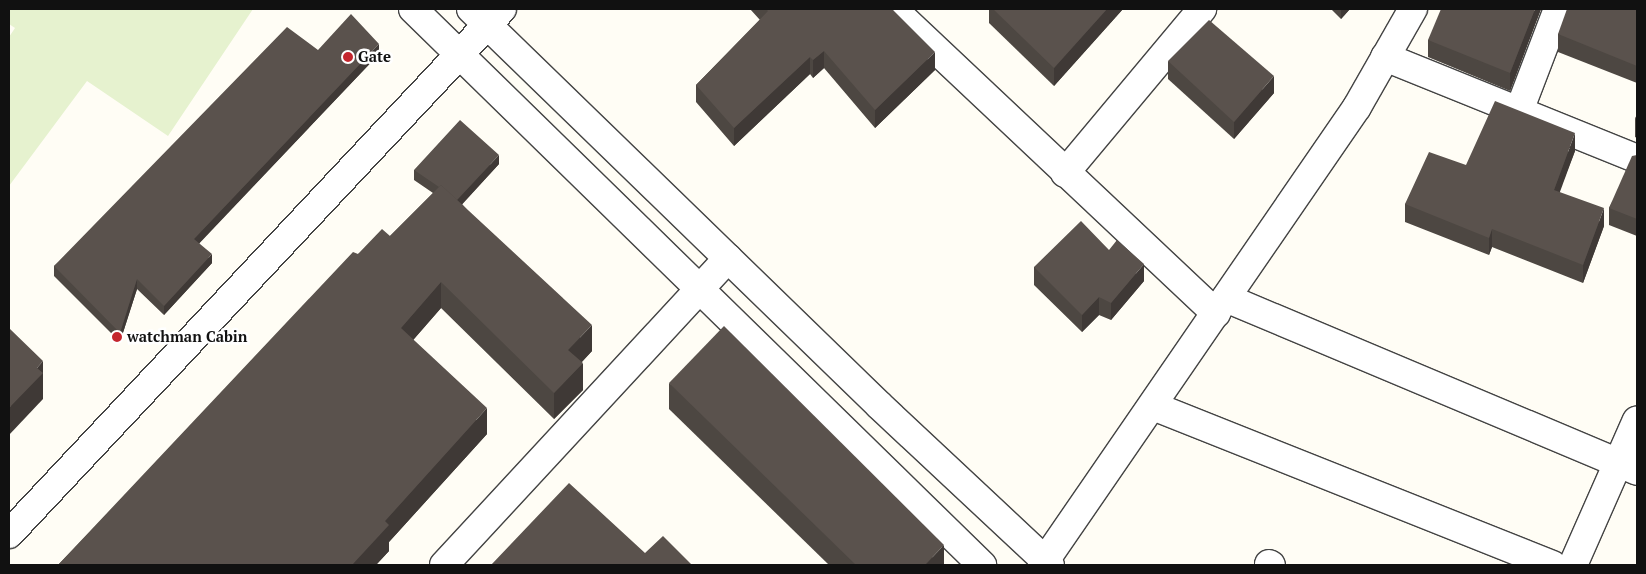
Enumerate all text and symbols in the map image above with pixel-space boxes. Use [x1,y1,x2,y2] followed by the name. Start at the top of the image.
[358,48,391,66] place label: Gate
[342,51,354,63] marker: Gate
[127,328,247,346] place label: watchman Cabin
[111,331,123,343] marker: watchman Cabin

